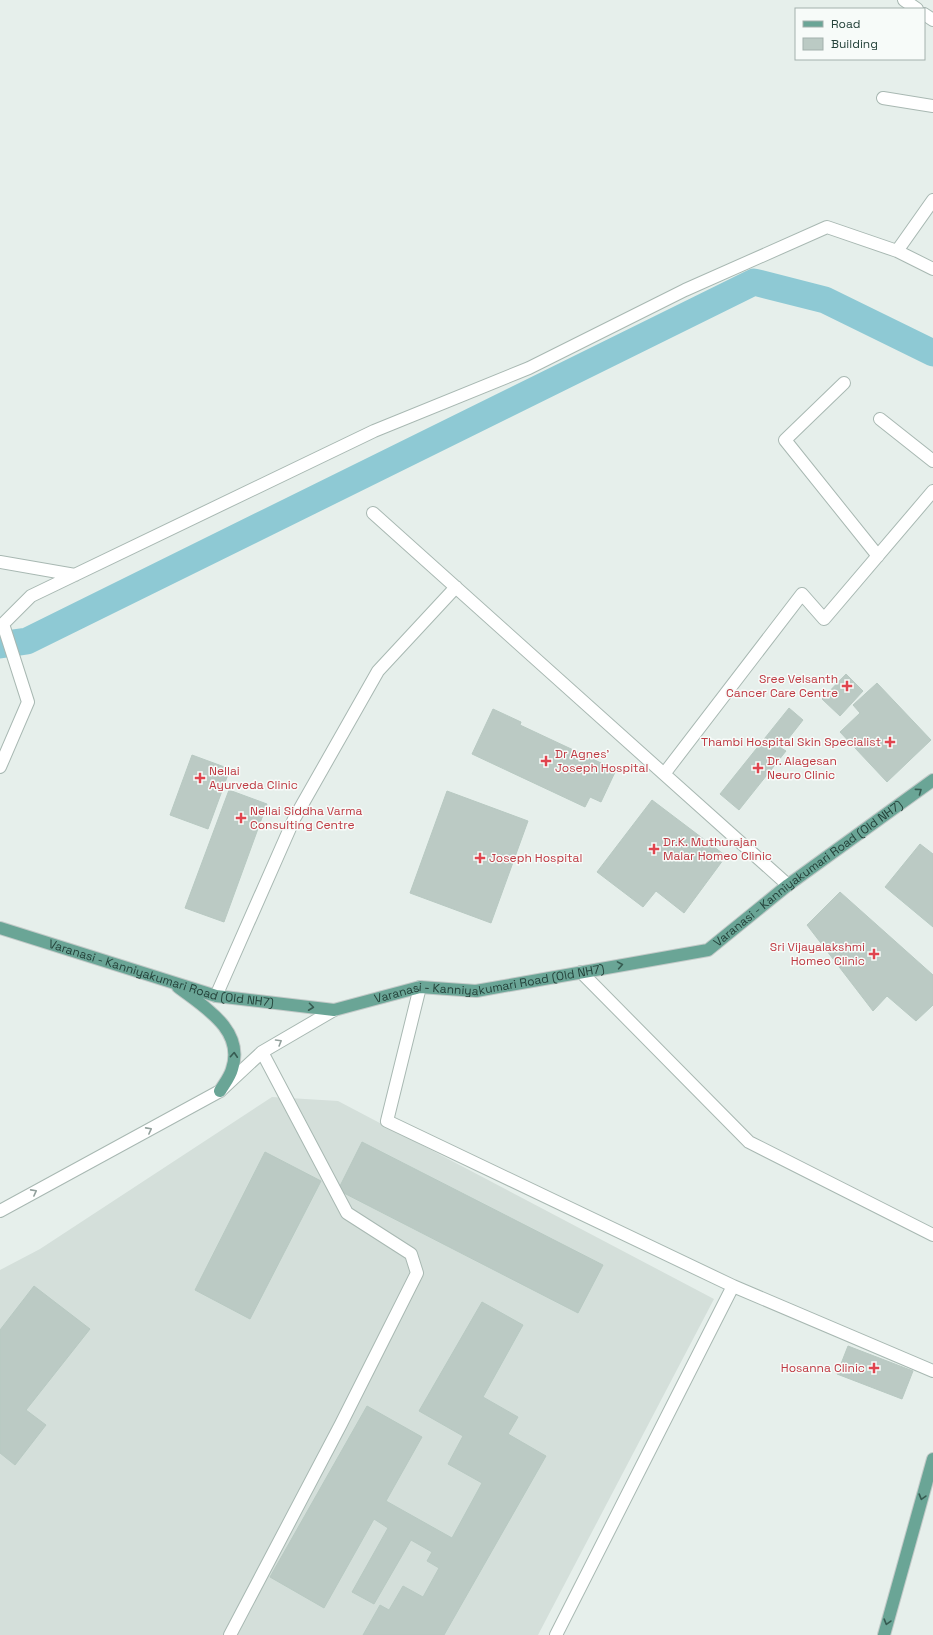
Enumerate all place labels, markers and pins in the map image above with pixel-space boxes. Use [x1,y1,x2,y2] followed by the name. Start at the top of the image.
[726,671,838,701] place label: Sree Velsanth Cancer Care Centre
[841,680,853,692] marker: Sree Velsanth Cancer Care Centre
[701,734,881,750] place label: Thambi Hospital Skin Specialist
[884,736,896,748] marker: Thambi Hospital Skin Specialist
[555,746,648,776] place label: Dr Agnes' Joseph Hospital
[767,753,837,783] place label: Dr. Alagesan Neuro Clinic
[540,755,552,767] marker: Dr Agnes' Joseph Hospital
[752,762,764,774] marker: Dr. Alagesan Neuro Clinic
[209,763,298,793] place label: Nellai Ayurveda Clinic
[194,772,206,784] marker: Nellai Ayurveda Clinic
[250,803,363,833] place label: Nellai Siddha Varma Consulting Centre
[235,812,247,824] marker: Nellai Siddha Varma Consulting Centre
[663,834,772,864] place label: Dr.K. Muthurajan Malar Homeo Clinic
[648,843,660,855] marker: Dr.K. Muthurajan Malar Homeo Clinic
[489,850,582,866] place label: Joseph Hospital
[474,852,486,864] marker: Joseph Hospital
[770,939,865,969] place label: Sri Vijayalakshmi Homeo Clinic
[868,948,880,960] marker: Sri Vijayalakshmi Homeo Clinic
[781,1360,865,1376] place label: Hosanna Clinic
[868,1362,880,1374] marker: Hosanna Clinic

